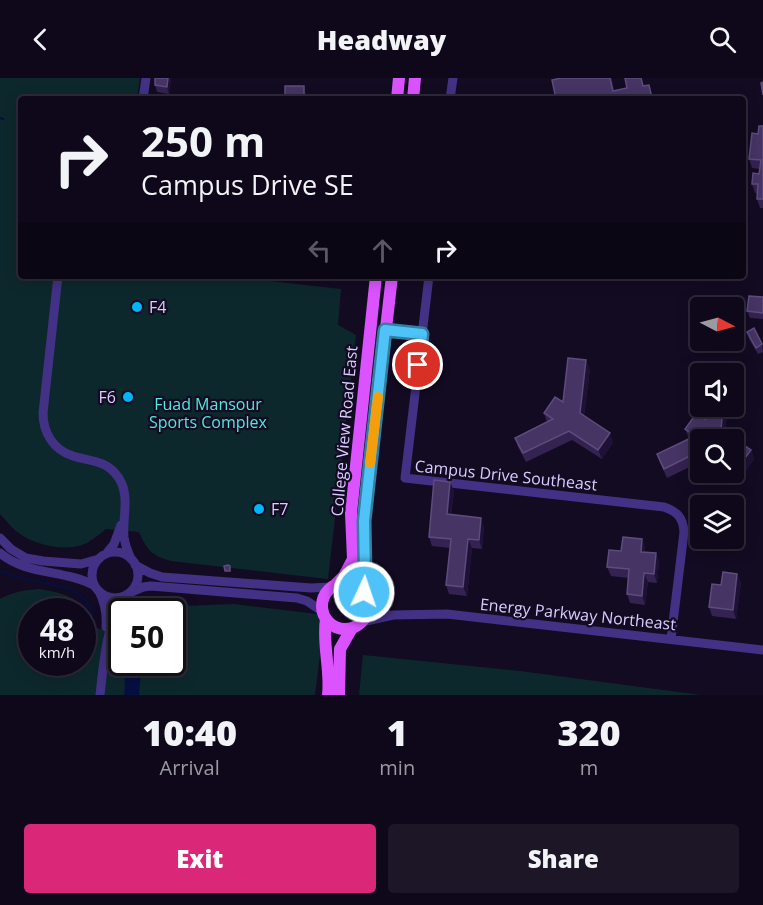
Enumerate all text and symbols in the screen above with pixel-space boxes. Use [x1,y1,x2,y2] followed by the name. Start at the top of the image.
[317,21,446,58] text: Headway
[24,23,57,56] icon: back
[706,23,739,56] icon: search
[141,112,265,169] text: 250 m
[42,120,120,198] icon: right
[141,166,354,203] text: Campus Drive SE
[303,234,336,267] icon: left
[366,234,399,267] icon: ahead
[429,234,462,267] icon: right
[149,296,166,318] place label: F4
[690,297,744,351] north arrow
[690,297,744,549] map controls
[130,300,144,314] marker: F4
[392,339,443,390] pin
[326,344,362,517] street label: College View Road East
[401,348,434,381] icon: arrive
[690,363,744,417] button: sound
[99,386,116,408] place label: F6
[121,390,135,404] marker: F6
[149,393,268,433] park label: Fuad Mansour Sports Complex
[690,429,744,483] button: search
[414,454,599,496] street label: Campus Drive Southeast
[690,495,744,549] button: layers
[271,498,288,520] place label: F7
[252,502,266,516] marker: F7
[332,560,396,624] position arrow
[479,593,677,635] street label: Energy Parkway Northeast
[108,598,186,676] speed limit sign: 50
[40,609,74,650] text: 48
[39,642,75,662] text: km/h
[142,708,237,757] text: 10:40
[387,708,408,757] text: 1
[557,708,621,757] text: 320
[160,754,220,781] text: Arrival
[379,754,415,781] text: min
[580,754,598,781] text: m
[24,824,376,893] button: Exit
[388,824,739,893] button: Share

